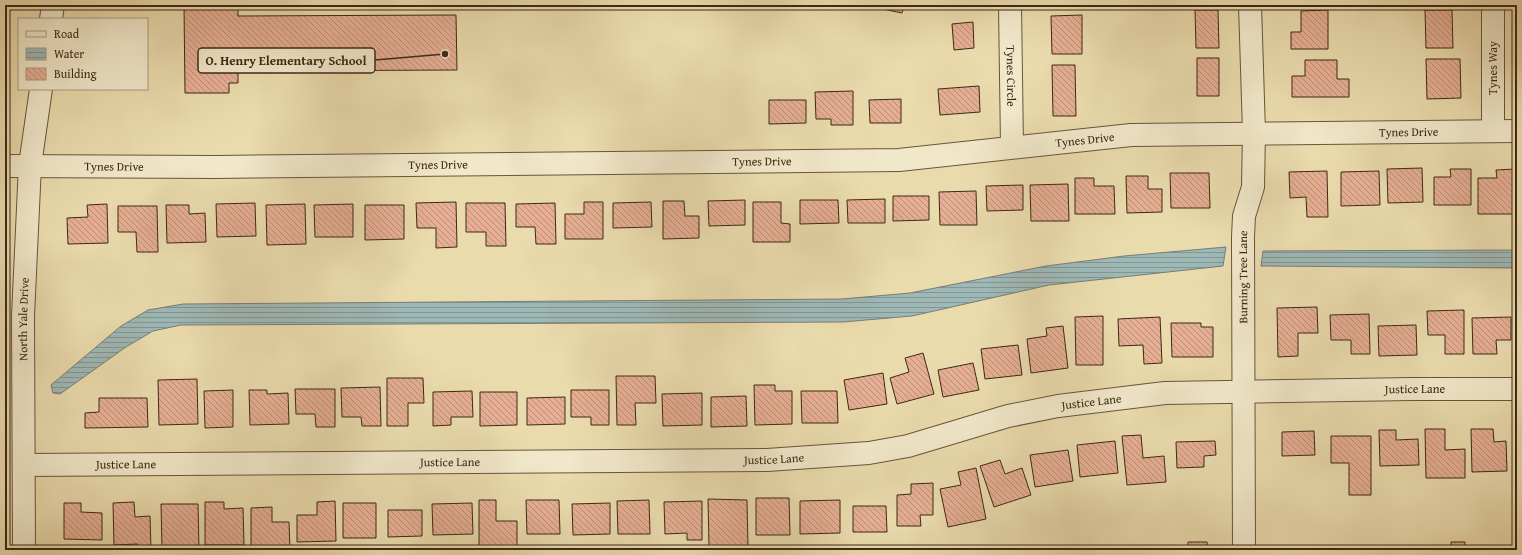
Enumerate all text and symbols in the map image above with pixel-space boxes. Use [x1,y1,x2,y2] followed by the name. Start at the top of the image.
[18,18,148,90] legend
[54,25,80,42] text: Road
[1484,41,1501,95] street label: Tynes Way
[54,45,84,62] text: Water
[1003,45,1020,107] street label: Tynes Circle
[198,48,375,73] callout: O. Henry Elementary School
[205,51,367,70] text: O. Henry Elementary School
[54,65,97,82] text: Building
[1379,123,1439,140] street label: Tynes Drive
[1054,128,1116,151] street label: Tynes Drive
[732,152,792,170] street label: Tynes Drive
[408,155,468,173] street label: Tynes Drive
[84,157,144,175] street label: Tynes Drive
[1234,230,1251,324] street label: Burning Tree Lane
[14,277,33,361] street label: North Yale Drive
[1383,380,1445,397] street label: Justice Lane
[1059,389,1123,414] street label: Justice Lane
[742,448,805,468] street label: Justice Lane
[418,453,481,470] street label: Justice Lane
[94,455,157,473] street label: Justice Lane

